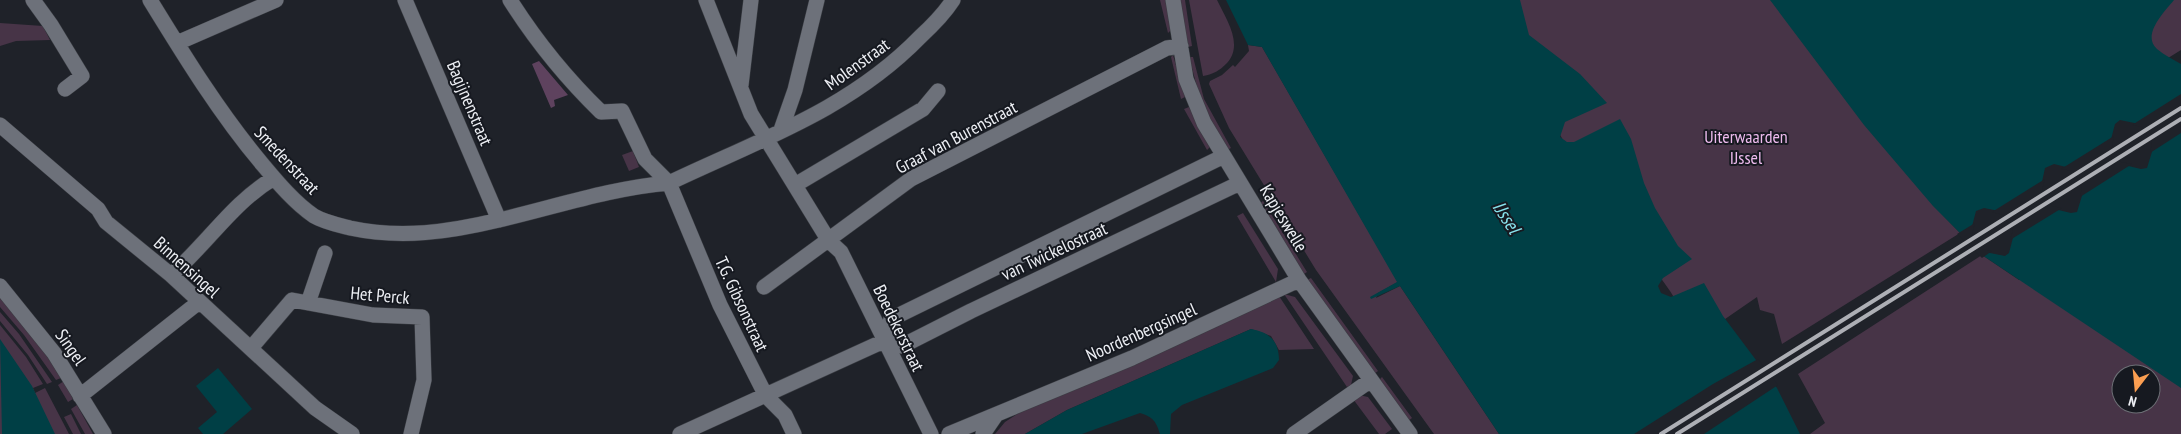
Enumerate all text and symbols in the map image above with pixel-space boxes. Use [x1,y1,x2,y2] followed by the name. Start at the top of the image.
[820,33,894,95] street label: Molenstraat
[442,57,498,149] street label: Bagijnenstraat
[891,95,1021,179] street label: Graaf van Burenstraat
[249,121,325,199] street label: Smedenstraat
[1704,125,1788,169] park label: Uiterwaarden IJssel
[1255,180,1313,256] street label: Kapjeswelle
[1488,196,1527,239] water label: IJssel
[997,216,1111,286] street label: van Twickelostraat
[149,231,225,303] street label: Binnensingel
[710,253,774,355] street label: T.G. Gibsonstraat
[350,281,411,309] street label: Het Perck
[868,281,930,375] street label: Boedekerstraat
[1082,297,1201,367] street label: Noordenbergsingel
[50,324,92,370] street label: Singel
[2111,364,2161,414] north arrow
[2126,392,2139,411] text: N

